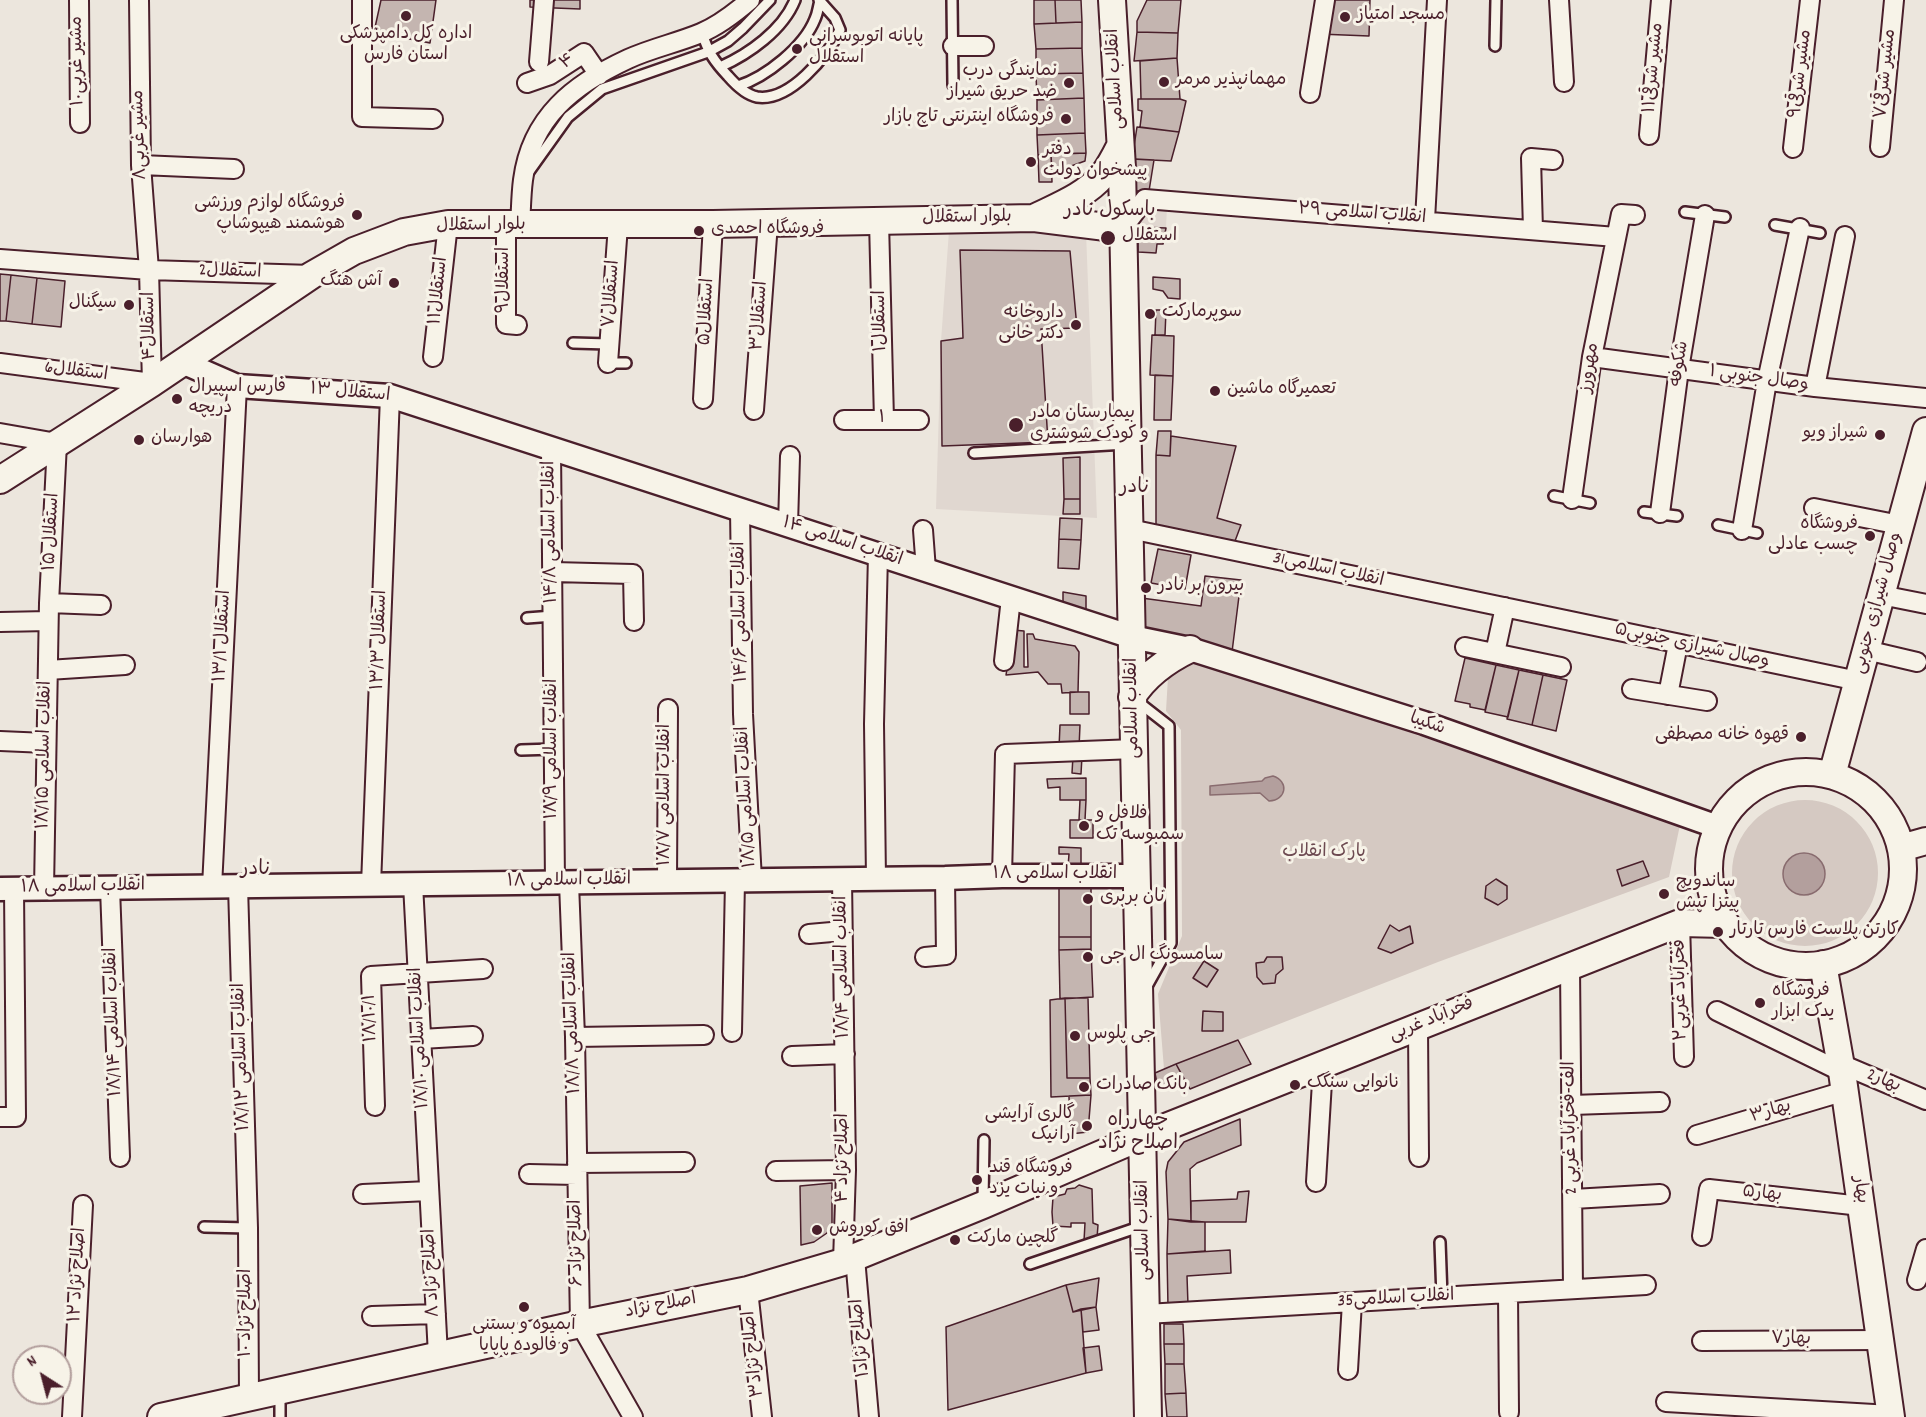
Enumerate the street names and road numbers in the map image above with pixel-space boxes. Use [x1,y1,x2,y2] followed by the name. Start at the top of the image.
[67,16,91,106] street label: ۱۰مشیر غربی
[1640,22,1670,114] street label: مشیر شرقی۱۱
[1104,28,1130,130] street label: انقلاب اسلامی
[1872,28,1902,120] street label: مشیر شرقی۷
[1786,29,1818,119] street label: مشیر شرقی۹
[556,50,580,76] street label: ۴
[129,89,153,181] street label: مشیر غربی۸
[1297,200,1427,230] street label: انقلاب اسلامی ۲۹
[922,207,1012,231] street label: بلوار استقلال
[436,215,526,239] street label: بلوار استقلال
[495,247,517,313] street label: استقلال۹
[426,256,454,326] street label: استقلال۱۱
[600,259,626,329] street label: استقلال۷
[198,261,262,285] street label: 2استقلال
[695,278,721,346] street label: استقلال۵
[748,280,774,352] street label: استقلال۳
[871,290,893,352] street label: استقلال۱
[140,292,162,360] street label: استقلال۴
[1667,340,1695,388] street label: شکوفه
[1576,341,1606,395] street label: مهرورز
[43,358,109,388] street label: استقلال6
[1708,362,1810,398] street label: وصال جنوبی ۱
[309,380,391,408] street label: ۱۳ استقلال
[879,409,885,431] street label: ۱
[540,460,564,604] street label: ۱۴/۸ انقلاب اسلامی
[40,492,66,572] street label: ۱۵ استقلال
[779,513,905,573] street label: ۱۴ انقلاب اسلامی
[1850,530,1908,676] street label: وصال شیرازی جنوبی
[730,541,754,683] street label: ۱۴/۶ انقلاب اسلامی
[1271,549,1385,593] street label: 31انقلاب اسلامی
[211,589,237,683] street label: ۱۳/۱ استقلال
[368,589,394,691] street label: ۱۳/۳ استقلال
[1612,620,1772,674] street label: ۵وصال شیرازی جنوبی
[1122,657,1146,759] street label: انقلاب اسلامی
[543,679,565,819] street label: ۱۸/۹ انقلاب اسلامی
[34,681,58,829] street label: ۱۸/۱۵ انقلاب اسلامی
[1406,709,1448,741] street label: شکیبا
[656,724,678,866] street label: ۱۸/۷ انقلاب اسلامی
[734,726,762,868] street label: ۱۸/۵ انقلاب اسلامی
[993,865,1117,887] street label: ۱۸ انقلاب اسلامی
[507,870,631,894] street label: ۱۸ انقلاب اسلامی
[21,876,145,900] street label: ۱۸ انقلاب اسلامی
[832,895,856,1039] street label: ۱۸/۴ انقلاب اسلامی
[1670,939,1694,1041] street label: ۲فخرآباد غربی
[102,947,128,1097] street label: ۱۸/۱۴ انقلاب اسلامی
[561,952,587,1094] street label: ۱۸/۸ انقلاب اسلامی
[407,967,435,1109] street label: ۱۸/۱۰ انقلاب اسلامی
[230,983,256,1131] street label: ۱۸/۱۲ انقلاب اسلامی
[360,993,384,1043] street label: ۱۸/۱۰/۱
[1386,994,1478,1048] street label: فخرآباد غربی
[1560,1061,1584,1195] street label: 2 الف-فخرآباد غربی
[1863,1065,1903,1099] street label: 2بهار
[1748,1097,1794,1129] street label: بهار۳
[834,1113,856,1203] street label: ۴ اصلاح نژاد
[1846,1175,1872,1205] street label: بهار
[1133,1179,1157,1281] street label: انقلاب اسلامی
[1741,1182,1783,1208] street label: بهار۵
[566,1199,590,1287] street label: ۶ اصلاح نژاد
[66,1227,92,1323] street label: ۱۲ اصلاح نژاد
[420,1228,446,1318] street label: ۸ اصلاح نژاد
[237,1269,259,1357] street label: ۱۰ اصلاح نژاد
[1337,1286,1455,1314] street label: 35انقلاب اسلامی
[624,1290,698,1324] street label: اصلاح نژاد
[848,1298,876,1378] street label: اصلاح نژاد۱
[740,1310,770,1398] street label: اصلاح نژاد۳
[1771,1330,1811,1352] street label: بهار۷

